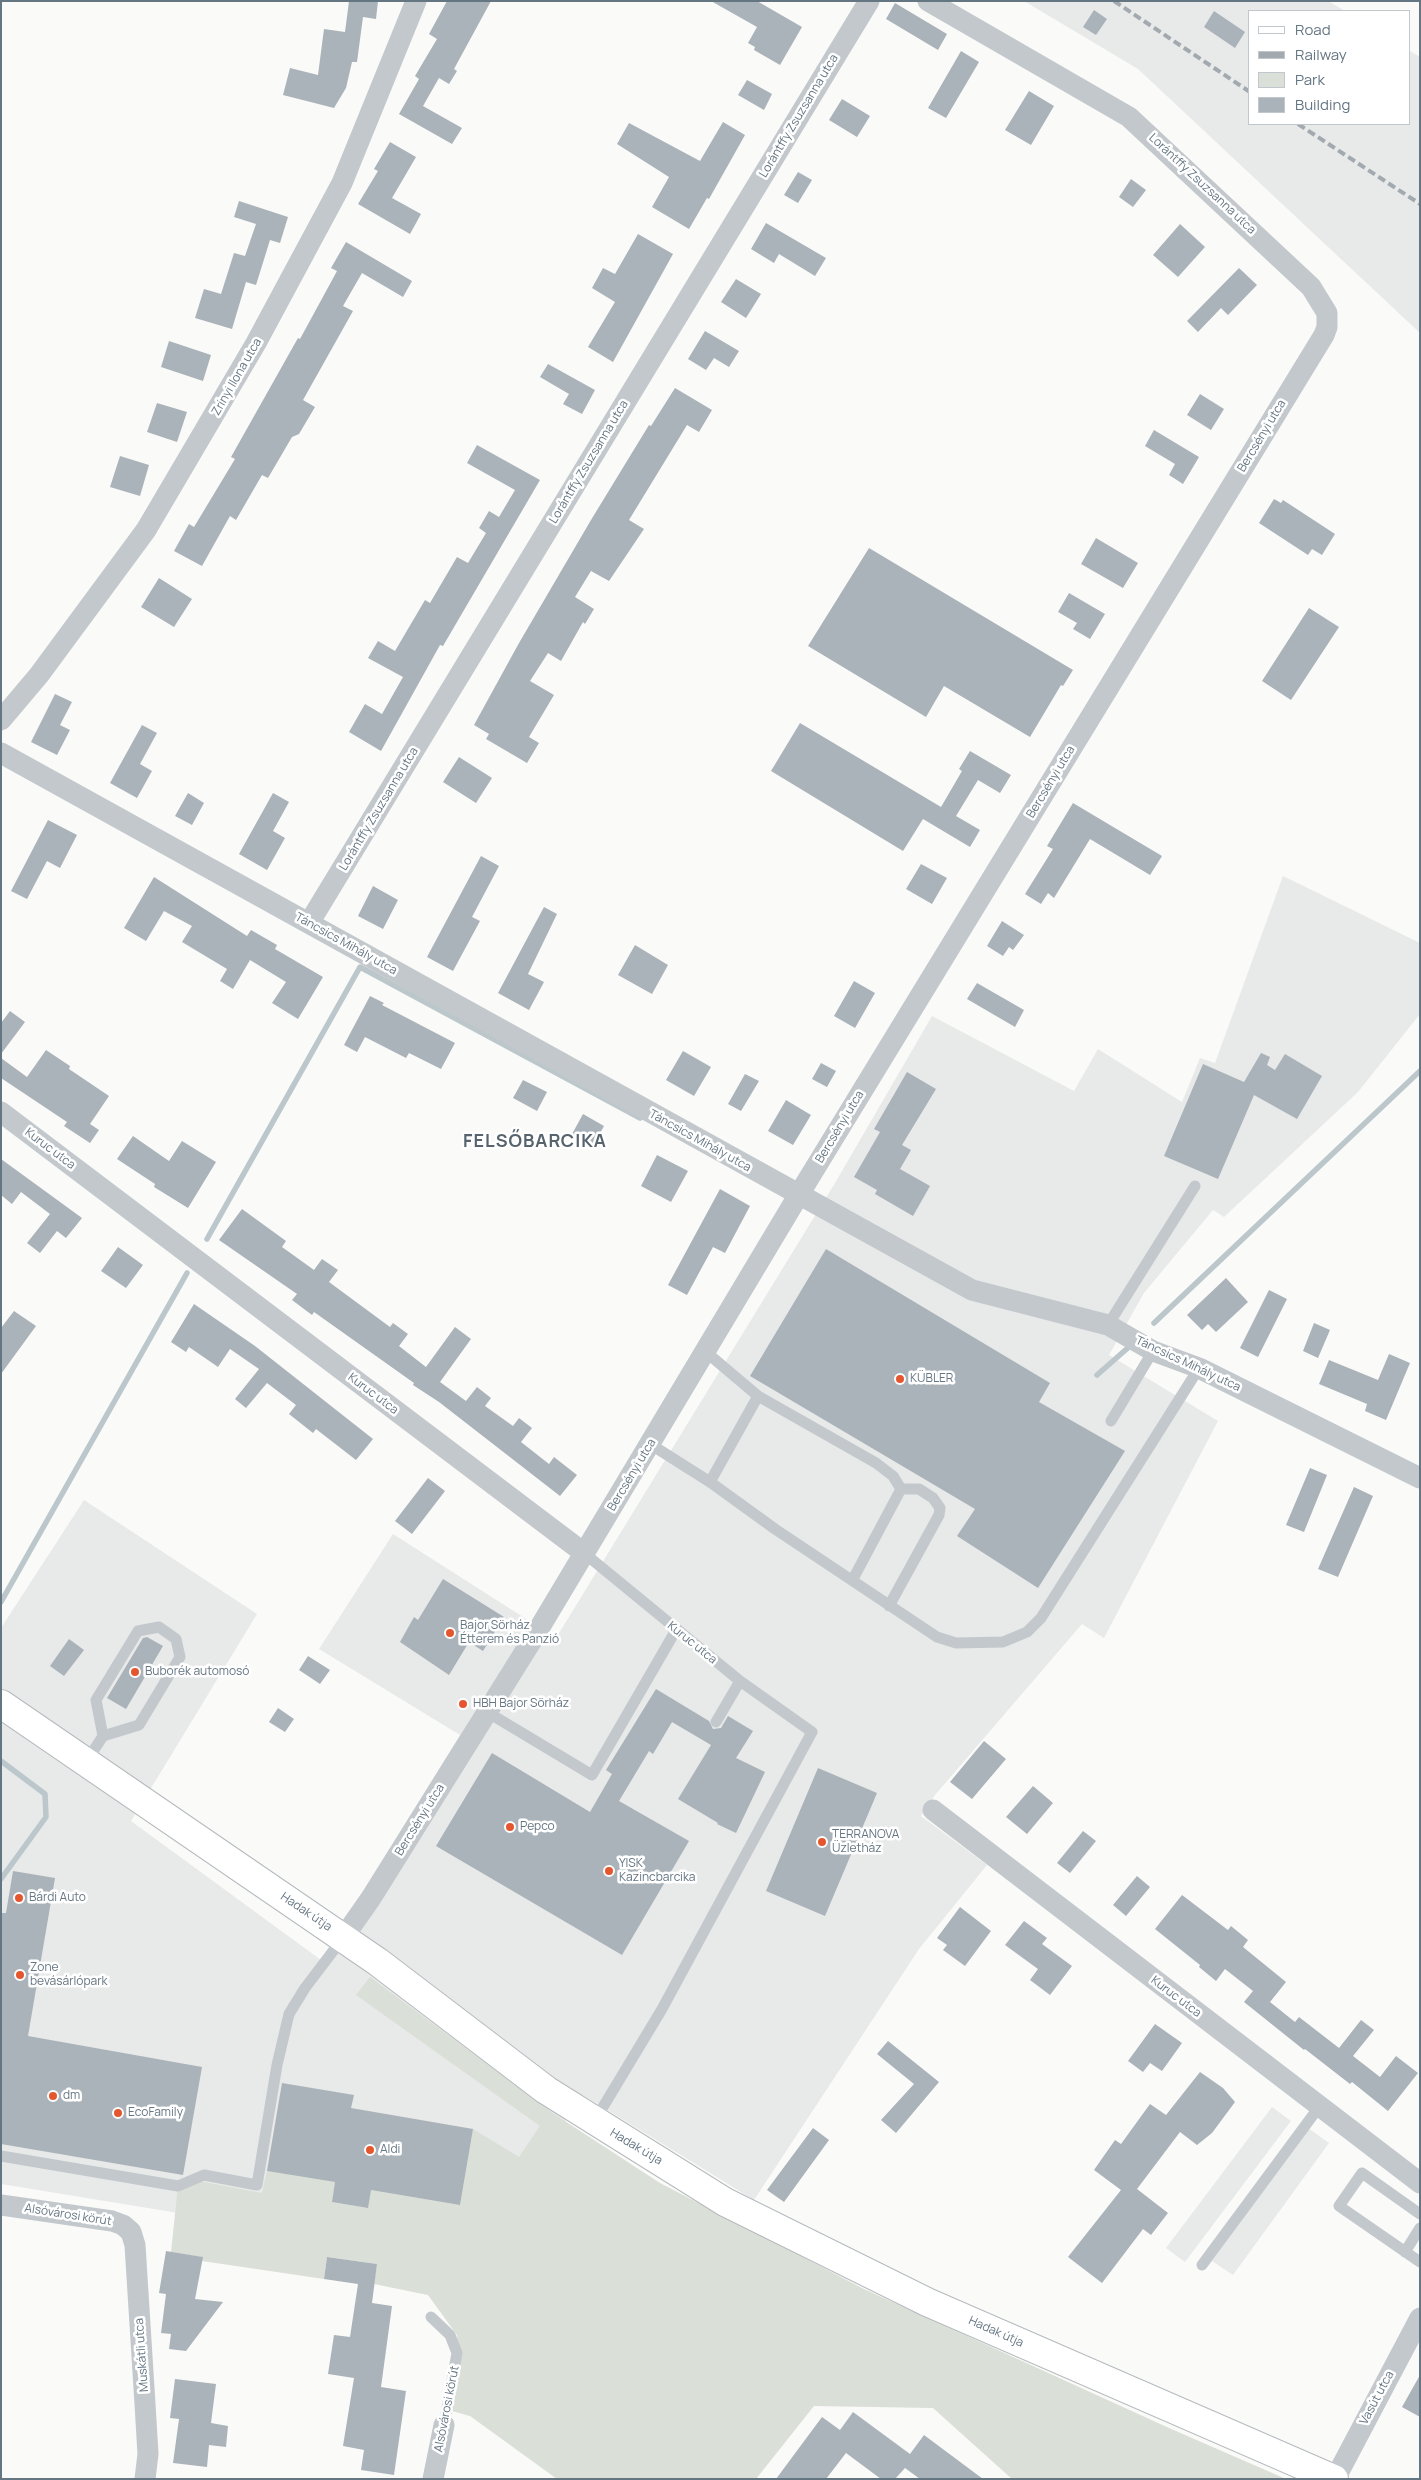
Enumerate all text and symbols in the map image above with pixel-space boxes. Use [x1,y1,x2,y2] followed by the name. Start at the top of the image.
[1248,10,1411,125] legend
[1295,19,1331,40] text: Road
[1295,44,1347,65] text: Railway
[757,52,841,180] street label: Lorántffy Zsuzsanna utca
[1295,69,1325,90] text: Park
[1295,94,1350,115] text: Building
[1146,131,1258,237] street label: Lorántffy Zsuzsanna utca
[209,336,265,418] street label: Zrínyi Ilona utca
[1235,397,1289,475] street label: Bercsényi utca
[547,398,631,526] street label: Lorántffy Zsuzsanna utca
[1024,743,1078,821] street label: Bercsényi utca
[337,745,421,873] street label: Lorántffy Zsuzsanna utca
[293,910,399,978] street label: Táncsics Mihály utca
[813,1088,867,1166] street label: Bercsényi utca
[647,1107,753,1175] street label: Táncsics Mihály utca
[22,1125,78,1173] street label: Kuruc utca
[462,1131,608,1153] district label: FELSŐBARCIKA
[1133,1333,1243,1395] street label: Táncsics Mihály utca
[345,1370,401,1418] street label: Kuruc utca
[910,1372,953,1386] place label: KÜBLER
[894,1373,906,1385] marker: KÜBLER
[605,1436,659,1514] street label: Bercsényi utca
[460,1619,559,1647] place label: Bajor Sörház Étterem és Panzió
[664,1619,720,1667] street label: Kuruc utca
[444,1627,456,1639] marker: Bajor Sörház Étterem és Panzió
[145,1665,249,1679] place label: Buborék automosó
[129,1666,141,1678] marker: Buborék automosó
[473,1697,569,1711] place label: HBH Bajor Sörház
[457,1698,469,1710] marker: HBH Bajor Sörház
[392,1782,448,1858] street label: Bercsényi utca
[520,1820,555,1834] place label: Pepco
[504,1821,516,1833] marker: Pepco
[832,1828,899,1856] place label: TERRANOVA Üzletház
[816,1836,828,1848] marker: TERRANOVA Üzletház
[619,1857,696,1885] place label: YISK Kazincbarcika
[603,1865,615,1877] marker: YISK Kazincbarcika
[278,1890,334,1934] street label: Hadak útja
[29,1891,86,1905] place label: Bárdi Auto
[13,1892,25,1904] marker: Bárdi Auto
[30,1961,108,1989] place label: Zone bevásárlópark
[14,1969,26,1981] marker: Zone bevásárlópark
[1148,1973,1204,2021] street label: Kuruc utca
[63,2089,80,2103] place label: dm
[47,2090,59,2102] marker: dm
[128,2106,183,2120] place label: EcoFamily
[112,2107,124,2119] marker: EcoFamily
[607,2126,665,2168] street label: Hadak útja
[380,2143,400,2157] place label: Aldi
[364,2144,376,2156] marker: Aldi
[23,2201,113,2229] street label: Alsóvárosi körút
[966,2314,1026,2350] street label: Hadak útja
[132,2318,152,2392] street label: Muskátli utca
[432,2364,462,2454] street label: Alsóvárosi körút
[1357,2369,1397,2427] street label: Vasút utca

